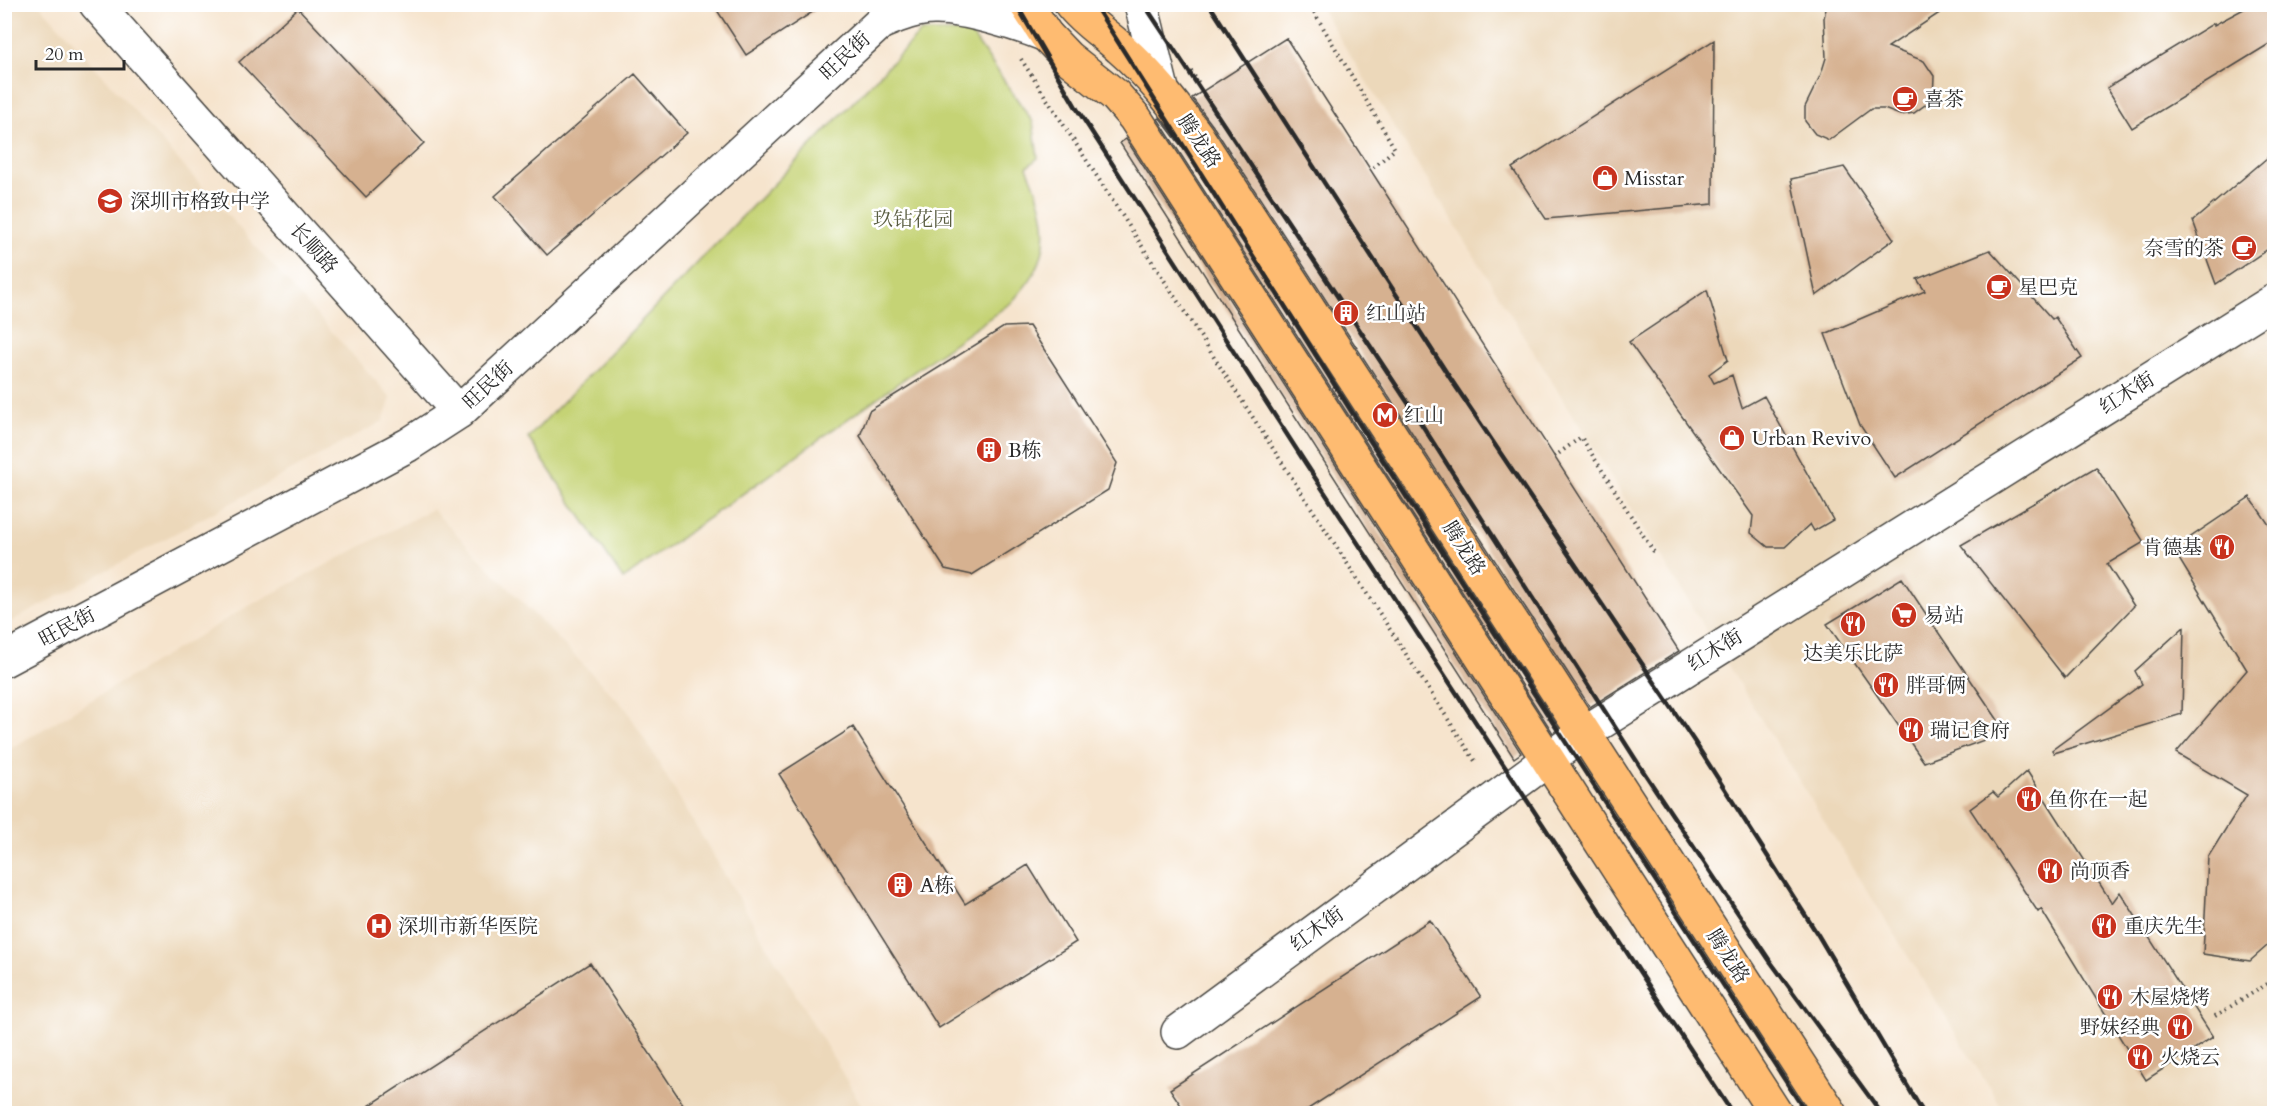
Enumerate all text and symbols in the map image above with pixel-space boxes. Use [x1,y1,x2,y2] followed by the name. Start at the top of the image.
[814,26,876,86] street label: 旺民街
[36,33,124,71] scale bar
[45,42,84,67] text: 20 m
[1890,84,1920,114] cafe icon: 喜茶
[1924,86,1964,113] place label: 喜茶
[1171,109,1227,173] street label: 腾龙路
[1590,163,1620,193] shop icon: Misstar
[1624,165,1685,192] place label: Misstar
[95,186,125,216] school or university icon: 深圳市格致中学
[130,188,270,215] place label: 深圳市格致中学
[873,206,953,233] park label: 玖钻花园
[284,217,344,279] street label: 长顺路
[2229,233,2259,263] cafe icon: 奈雪的茶
[2144,235,2224,262] place label: 奈雪的茶
[1984,272,2014,302] cafe icon: 星巴克
[2018,274,2078,301] place label: 星巴克
[1331,298,1361,328] building icon: 红山站
[1366,300,1426,327] place label: 红山站
[457,355,519,415] street label: 旺民街
[2094,366,2160,420] street label: 红木街
[1370,400,1400,430] metro station icon: 红山
[1404,402,1444,429] place label: 红山
[1717,423,1747,453] shop icon: Urban Revivo
[1752,425,1872,452] place label: Urban Revivo
[974,435,1004,465] building icon: B栋
[1008,437,1042,464] place label: B栋
[1436,515,1492,581] street label: 腾龙路
[2207,532,2237,562] restaurant icon: 肯德基
[2142,534,2202,561] place label: 肯德基
[1889,600,1919,630] supermarket icon: 易站
[34,601,100,653] street label: 旺民街
[1924,602,1964,629] place label: 易站
[1838,609,1868,639] restaurant icon: 达美乐比萨
[1682,623,1748,677] street label: 红木街
[1803,640,1903,667] place label: 达美乐比萨
[1871,670,1901,700] restaurant icon: 胖哥俩
[1906,672,1966,699] place label: 胖哥俩
[1896,715,1926,745] restaurant icon: 瑞记食府
[1930,717,2010,744] place label: 瑞记食府
[2014,784,2044,814] restaurant icon: 鱼你在一起
[2048,786,2148,813] place label: 鱼你在一起
[2035,856,2065,886] restaurant icon: 尚顶香
[2070,858,2130,885] place label: 尚顶香
[885,870,915,900] building icon: A栋
[920,872,954,899] place label: A栋
[1285,900,1349,958] street label: 红木街
[364,911,394,941] hospital icon: 深圳市新华医院
[2089,911,2119,941] restaurant icon: 重庆先生
[398,913,538,940] place label: 深圳市新华医院
[2124,913,2204,940] place label: 重庆先生
[1700,923,1756,989] street label: 腾龙路
[2095,982,2125,1012] restaurant icon: 木屋烧烤
[2130,984,2210,1011] place label: 木屋烧烤
[2165,1012,2195,1042] restaurant icon: 野妹经典
[2080,1014,2160,1041] place label: 野妹经典
[2125,1042,2155,1072] restaurant icon: 火烧云
[2160,1044,2220,1071] place label: 火烧云

